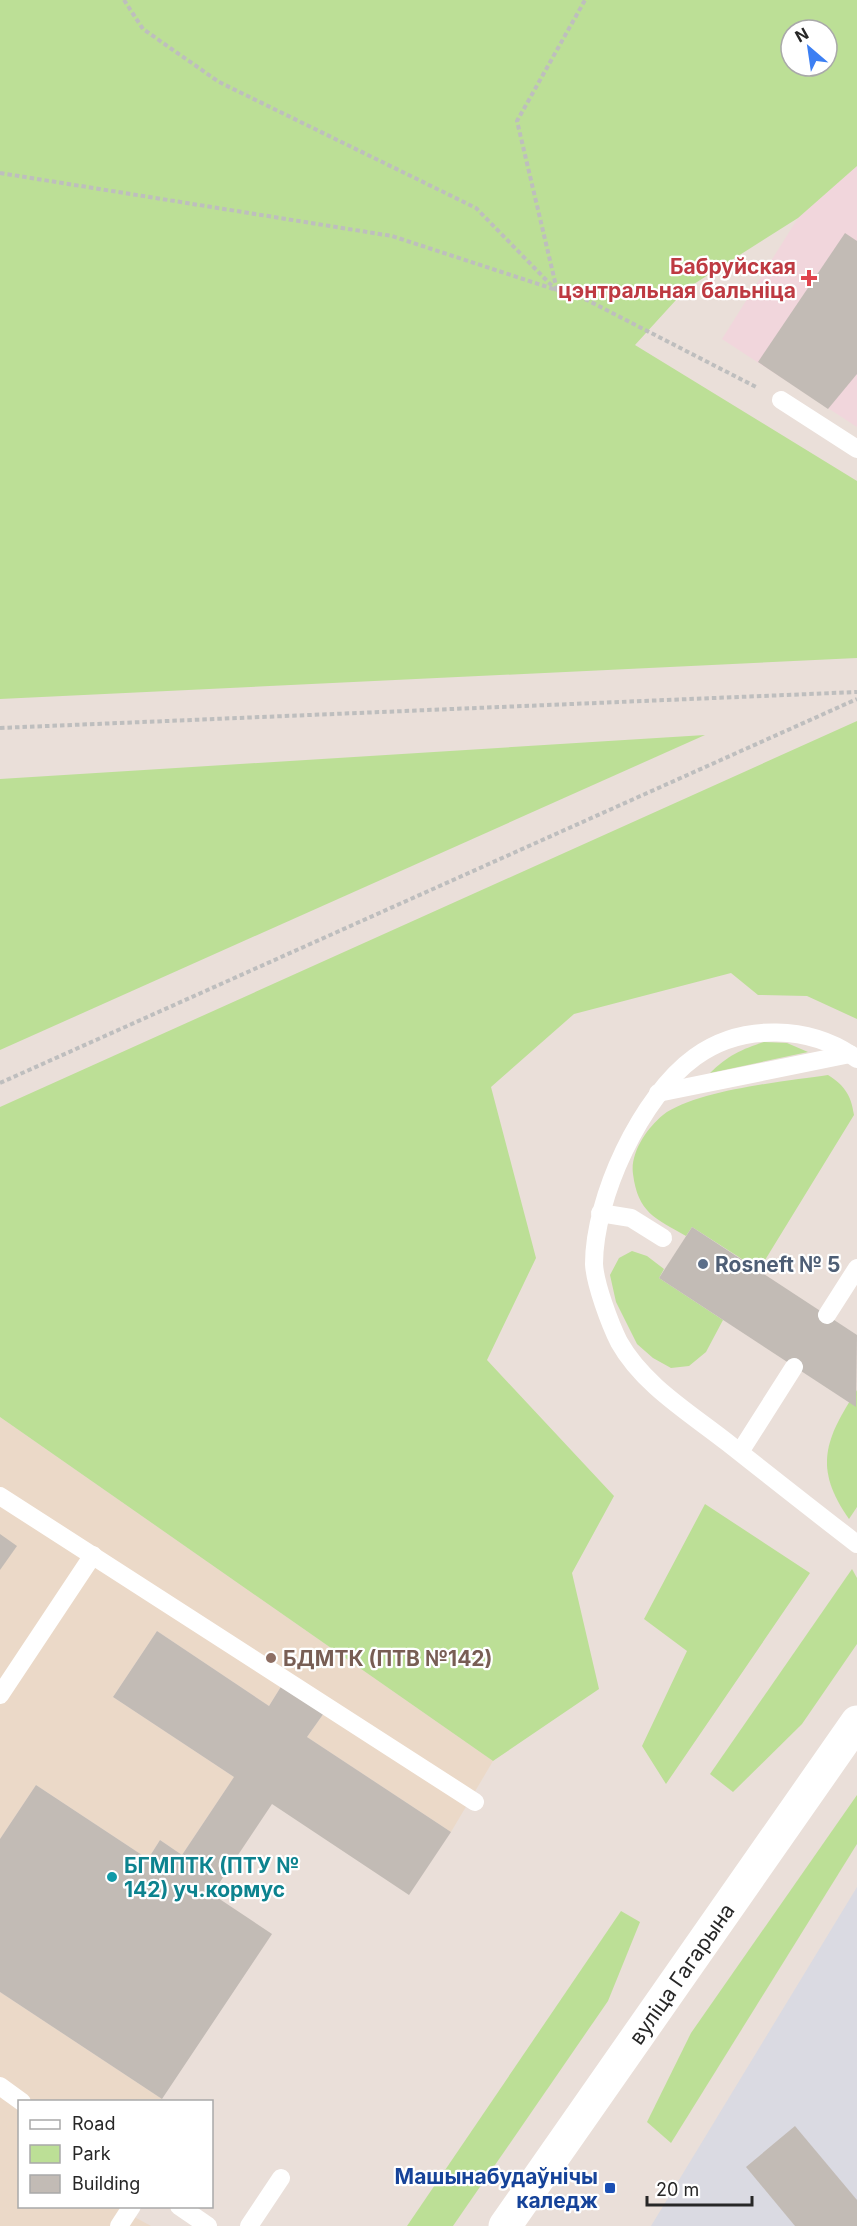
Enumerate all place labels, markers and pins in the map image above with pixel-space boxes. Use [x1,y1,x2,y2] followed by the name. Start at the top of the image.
[558,254,796,303] place label: Бабруйская цэнтральная бальніца
[800,269,818,287] marker: Бабруйская цэнтральная бальніца
[715,1252,841,1277] place label: Rosneft № 5
[696,1257,710,1271] marker: Rosneft № 5
[283,1646,493,1671] place label: БДМТК (ПТВ №142)
[264,1651,278,1665] marker: БДМТК (ПТВ №142)
[124,1853,300,1902] place label: БГМПТК (ПТУ № 142) уч.кормус
[105,1870,119,1884] marker: БГМПТК (ПТУ № 142) уч.кормус
[395,2164,598,2213] place label: Машынабудаўнічы каледж
[603,2181,617,2195] marker: Машынабудаўнічы каледж

